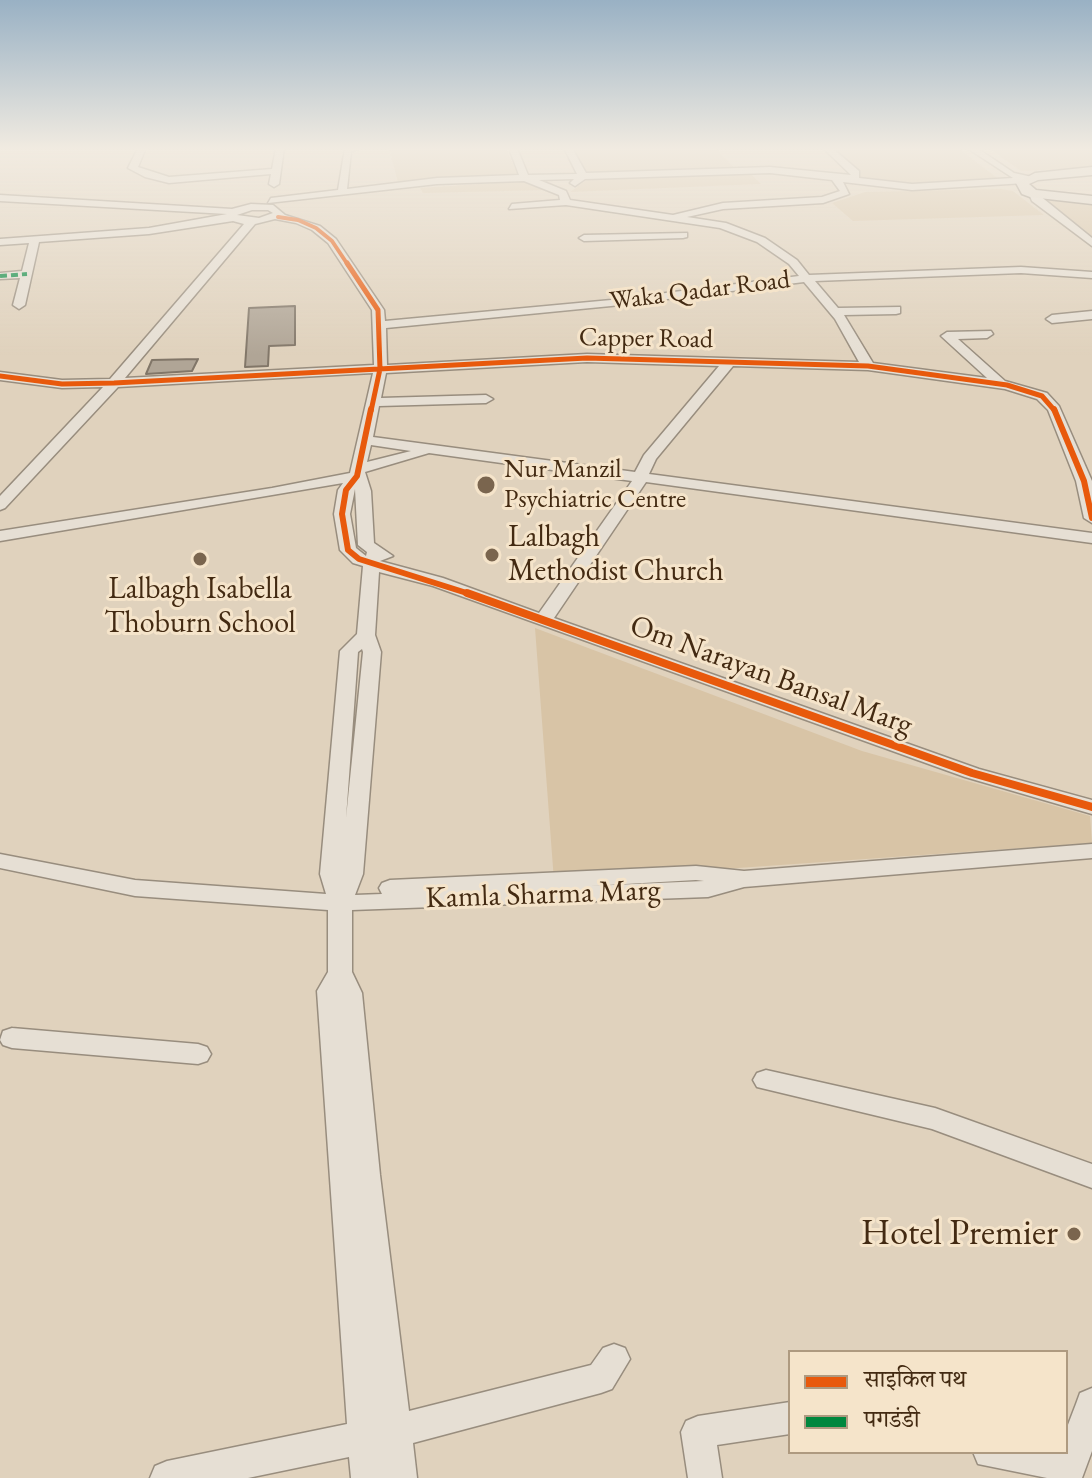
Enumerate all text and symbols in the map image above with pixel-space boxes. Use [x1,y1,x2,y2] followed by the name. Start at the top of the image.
[608,264,792,318] street label: Waka Qadar Road
[579,322,713,356] street label: Capper Road
[504,454,686,516] place label: Nur Manzil Psychiatric Centre
[475,474,497,496] marker: Nur Manzil Psychiatric Centre
[508,520,724,590] place label: Lalbagh Methodist Church
[483,546,501,564] marker: Lalbagh Methodist Church
[191,550,209,568] marker: Lalbagh Isabella Thoburn School
[104,572,296,642] place label: Lalbagh Isabella Thoburn School
[625,608,917,744] street label: Om Narayan Bansal Marg
[425,873,661,917] street label: Kamla Sharma Marg
[861,1212,1058,1256] place label: Hotel Premier
[1065,1225,1083,1243] marker: Hotel Premier
[788,1350,1068,1454] legend
[864,1363,966,1394] text: साइकिल पथ
[864,1403,920,1434] text: पगडंडी

